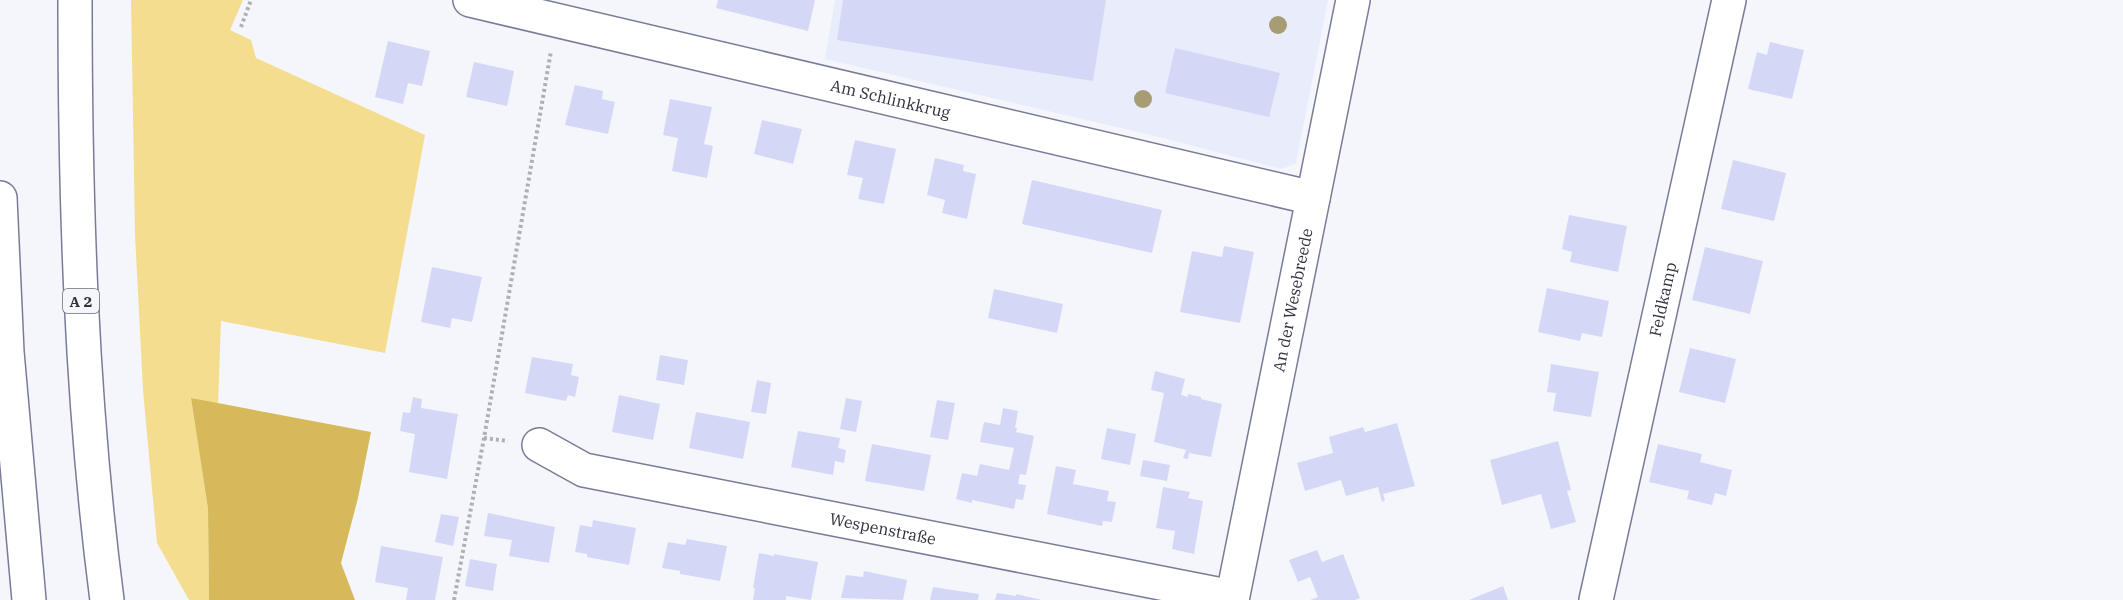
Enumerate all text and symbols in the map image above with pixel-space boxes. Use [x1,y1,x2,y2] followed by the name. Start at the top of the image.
[829,75,953,123] street label: Am Schlinkkrug
[1268,226,1317,374] street label: An der Wesebreede
[1645,260,1681,338] street label: Feldkamp
[63,289,99,313] road number: A 2
[828,508,938,549] street label: Wespenstraße

